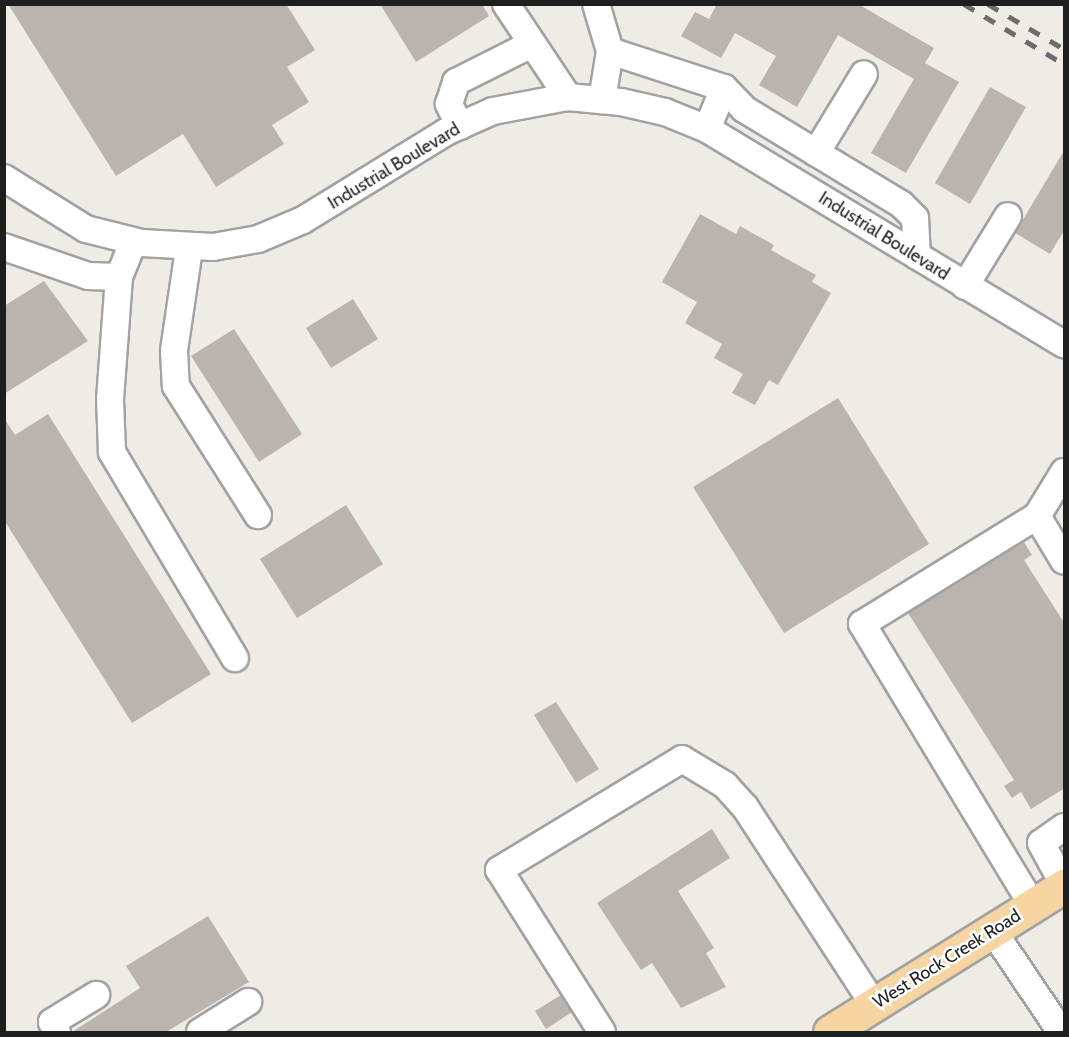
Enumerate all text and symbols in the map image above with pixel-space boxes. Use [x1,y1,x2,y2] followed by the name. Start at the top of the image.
[324,118,464,214] street label: Industrial Boulevard
[815,187,953,285] street label: Industrial Boulevard
[869,905,1025,1013] street label: West Rock Creek Road

